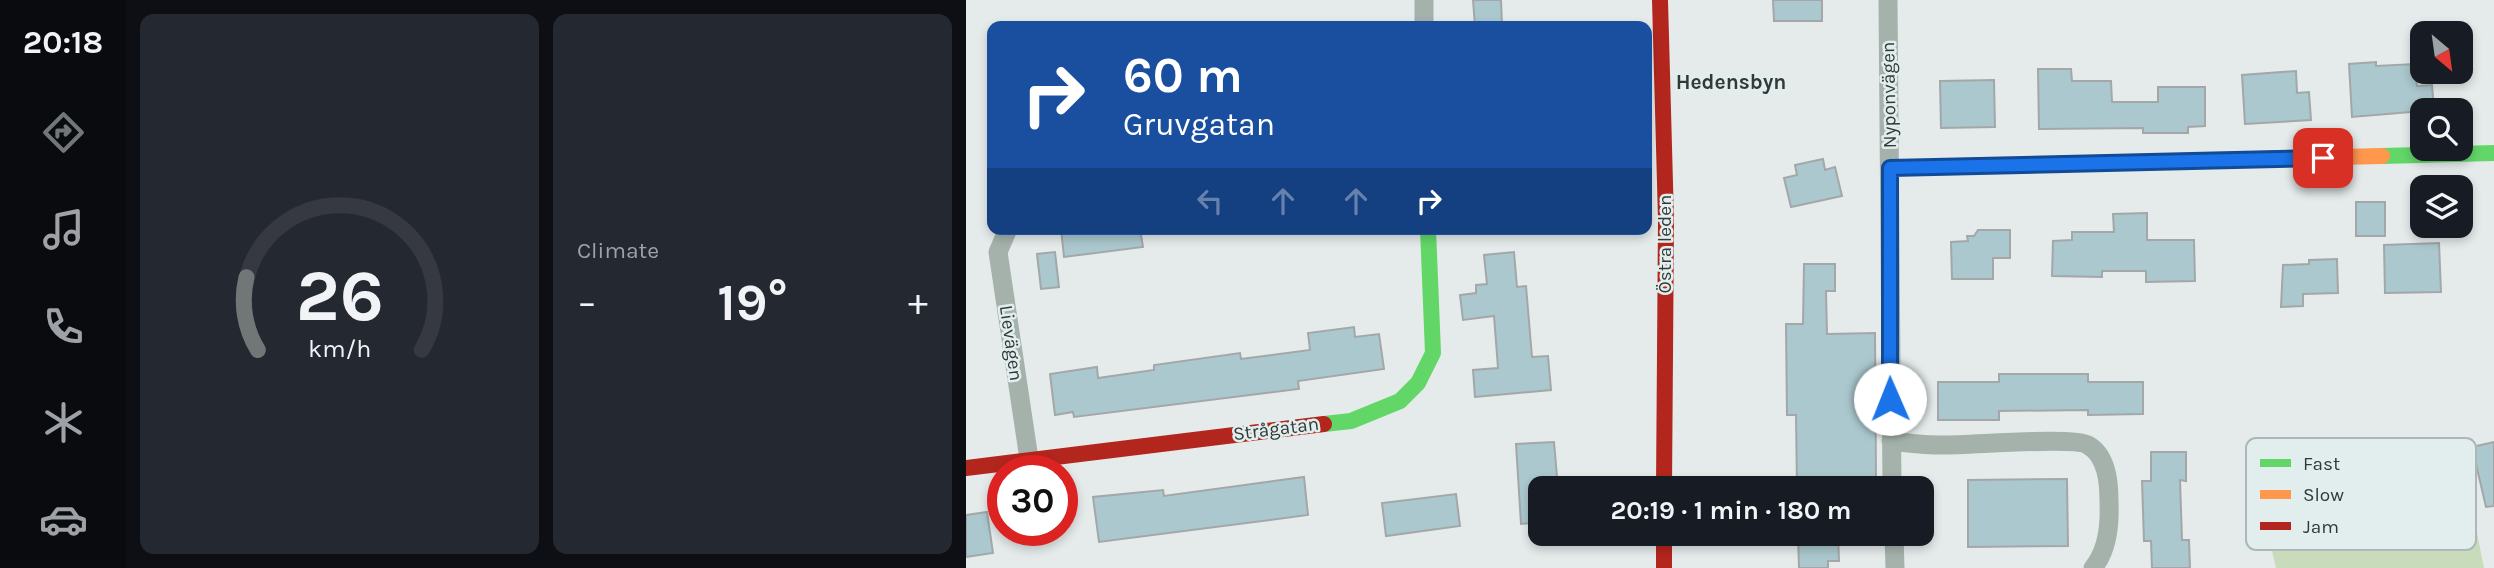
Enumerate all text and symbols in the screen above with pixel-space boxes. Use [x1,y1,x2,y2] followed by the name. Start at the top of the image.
[2410,21,2473,84] north arrow
[2410,21,2473,238] map controls
[23,24,103,61] text: 20:18
[1877,41,1901,149] street label: Nyponvägen
[1123,47,1243,104] text: 60 m
[1008,49,1099,140] icon: right
[1676,70,1786,94] district label: Hedensbyn
[2410,98,2473,161] button: search
[1123,106,1275,143] text: Gruvgatan
[39,108,88,157] icon: directions
[2293,128,2353,188] pin
[2304,139,2342,177] icon: arrive
[2410,175,2473,238] button: layers
[1191,182,1229,220] icon: left
[1264,182,1302,220] icon: ahead
[1337,182,1375,220] icon: ahead
[1410,182,1448,220] icon: right
[1654,195,1676,293] street label: Östra leden
[39,205,88,254] icon: music
[577,237,659,264] text: Climate
[295,253,384,338] text: 26
[717,272,788,333] text: 19°
[577,280,597,325] text: −
[908,280,928,325] text: +
[39,302,88,351] icon: phone
[995,304,1027,382] street label: Lievägen
[308,334,371,363] text: km/h
[1853,362,1927,436] position arrow
[39,398,88,447] icon: climate
[1232,413,1320,445] street label: Strågatan
[2246,438,2476,550] legend
[2303,453,2340,475] text: Fast
[987,455,1078,546] speed limit sign: 30
[2303,484,2344,506] text: Slow
[39,495,88,544] icon: car
[1611,495,1851,526] text: 20:19 · 1 min · 180 m
[2303,516,2339,538] text: Jam

